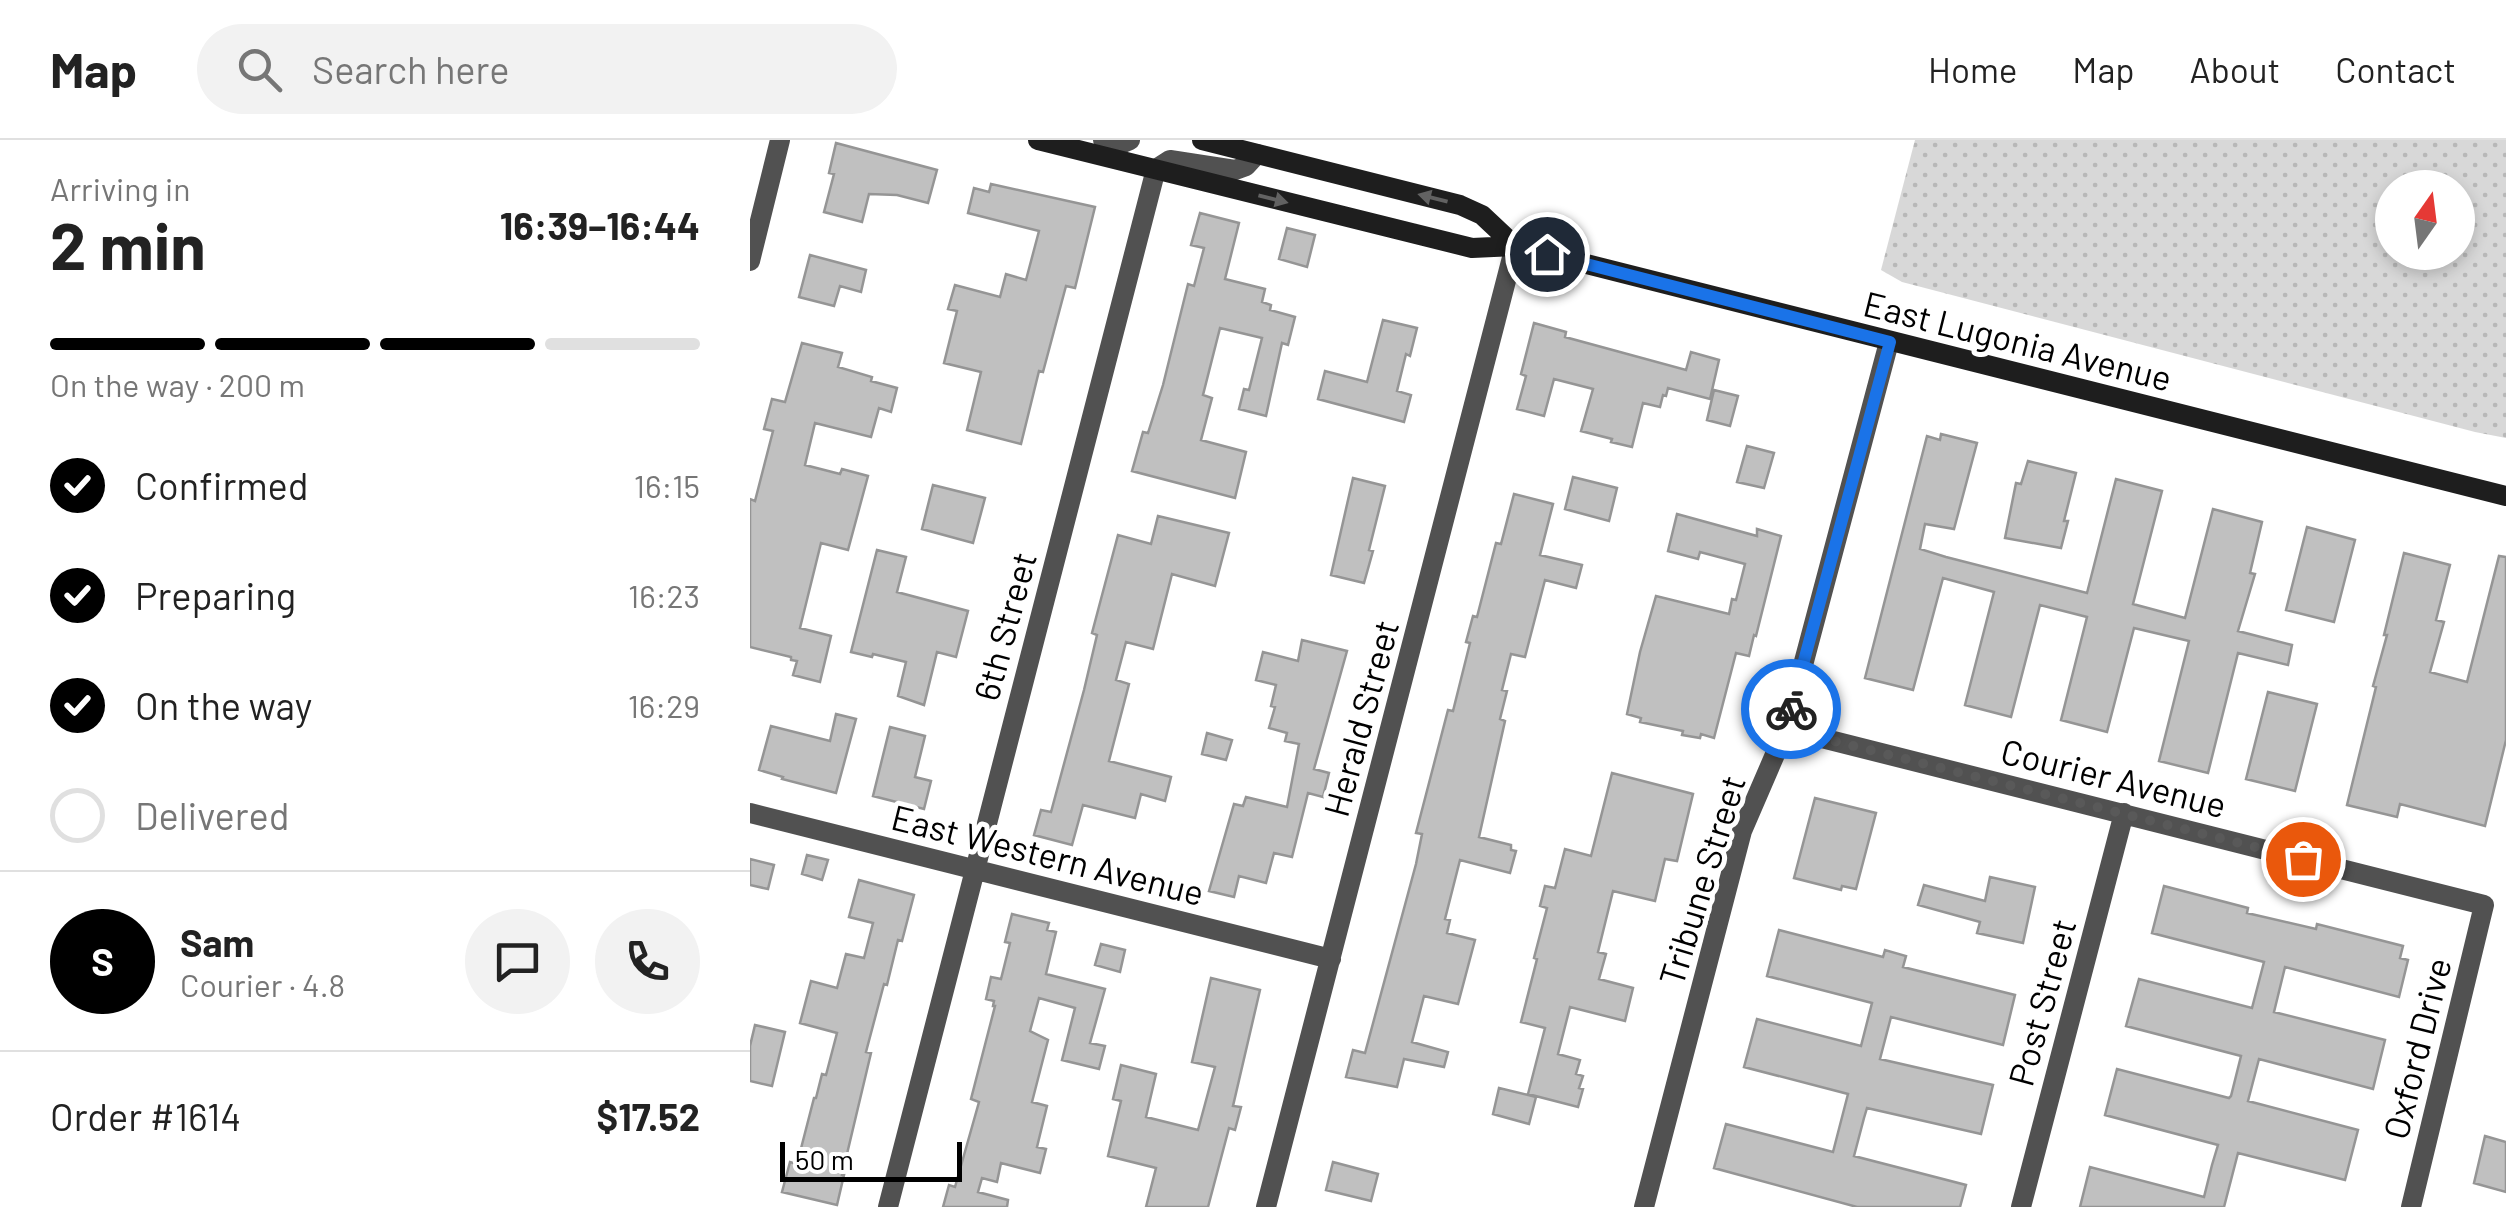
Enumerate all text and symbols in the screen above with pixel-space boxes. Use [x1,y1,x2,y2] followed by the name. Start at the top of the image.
[197,24,897,114] search box
[50,40,137,98] text: Map
[232,42,287,97] icon: search
[312,46,509,92] text: Search here
[1928,48,2017,90] text: Home
[2072,48,2135,90] text: Map
[2190,48,2280,90] text: About
[2335,48,2456,90] text: Contact
[50,169,190,207] text: Arriving in
[2375,170,2475,270] north arrow
[2375,170,2475,270] map controls
[1417,189,1448,205] one-way arrow
[1258,191,1289,207] one-way arrow
[500,202,700,248] text: 16:39–16:44
[50,205,206,283] text: 2 min
[1505,212,1590,297] pin
[1520,227,1575,282] icon: home
[1860,281,2176,399] street label: East Lugonia Avenue
[50,365,305,403] text: On the way · 200 m
[50,458,105,513] icon: check
[135,462,308,508] text: Confirmed
[634,466,700,504] text: 16:15
[964,547,1044,705] street label: 6th Street
[50,568,105,623] icon: check
[135,572,296,618] text: Preparing
[628,576,700,614] text: 16:23
[1314,615,1406,821] street label: Herald Street
[1741,659,1841,759] courier
[50,678,105,733] icon: check
[135,682,312,728] text: On the way
[1764,682,1819,737] icon: bike
[628,686,700,724] text: 16:29
[1997,729,2231,825] street label: Courier Avenue
[1649,770,1753,990] street label: Tribune Street
[135,792,289,838] text: Delivered
[887,795,1209,913] street label: East Western Avenue
[2261,817,2346,902] pin
[2276,832,2331,887] icon: bag
[465,909,570,1014] button: chat
[595,909,700,1014] button: phone
[1999,914,2083,1090] street label: Post Street
[180,919,254,965] text: Sam
[91,938,114,984] text: S
[2373,953,2459,1143] street label: Oxford Drive
[180,965,345,1003] text: Courier · 4.8
[50,1093,241,1139] text: Order #1614
[596,1093,700,1139] text: $17.52
[780,1137,962,1182] scale bar
[795,1142,854,1176] text: 50 m

